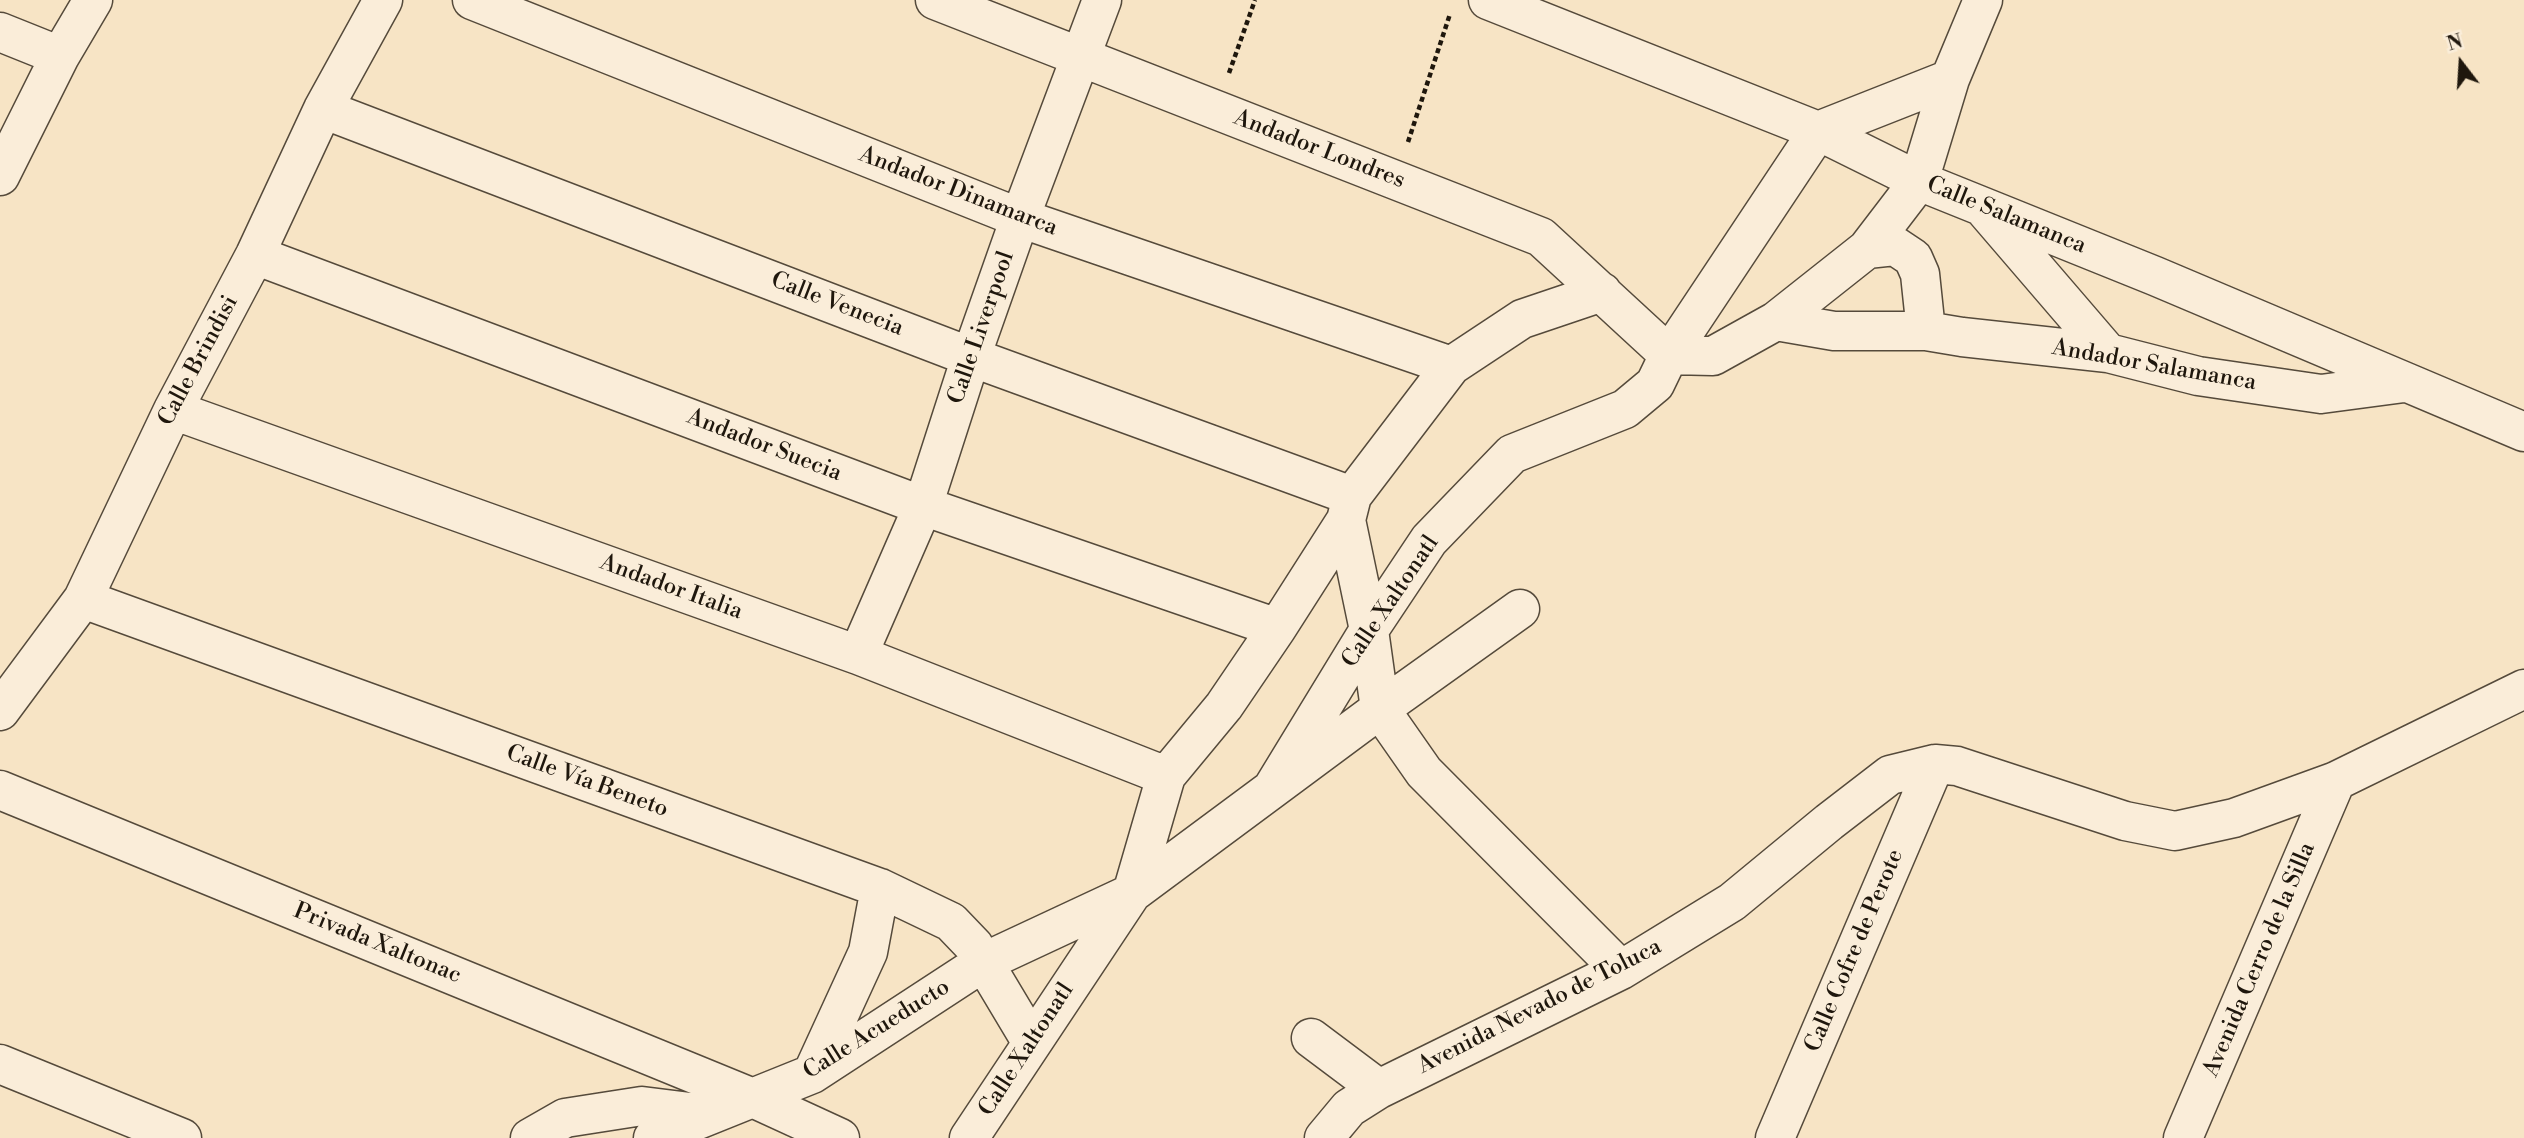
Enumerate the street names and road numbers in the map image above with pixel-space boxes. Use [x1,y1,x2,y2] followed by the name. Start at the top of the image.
[1229,105,1409,195] street label: Andador Londres
[855,141,1061,243] street label: Andador Dinamarca
[1922,171,2090,261] street label: Calle Salamanca
[943,248,1021,408] street label: Calle Liverpool
[767,267,907,343] street label: Calle Venecia
[153,291,245,431] street label: Calle Brindisi
[2050,334,2258,398] street label: Andador Salamanca
[683,404,845,488] street label: Andador Suecia
[1337,531,1445,673] street label: Calle Xaltonatl
[596,549,746,627] street label: Andador Italia
[502,740,672,824] street label: Calle Vía Beneto
[2198,839,2322,1081] street label: Avenida Cerro de la Silla
[1800,846,1910,1056] street label: Calle Cofre de Perote
[289,898,465,990] street label: Privada Xaltonac
[1414,933,1666,1081] street label: Avenida Nevado de Toluca
[799,974,955,1086] street label: Calle Acueducto
[974,978,1080,1122] street label: Calle Xaltonatl

